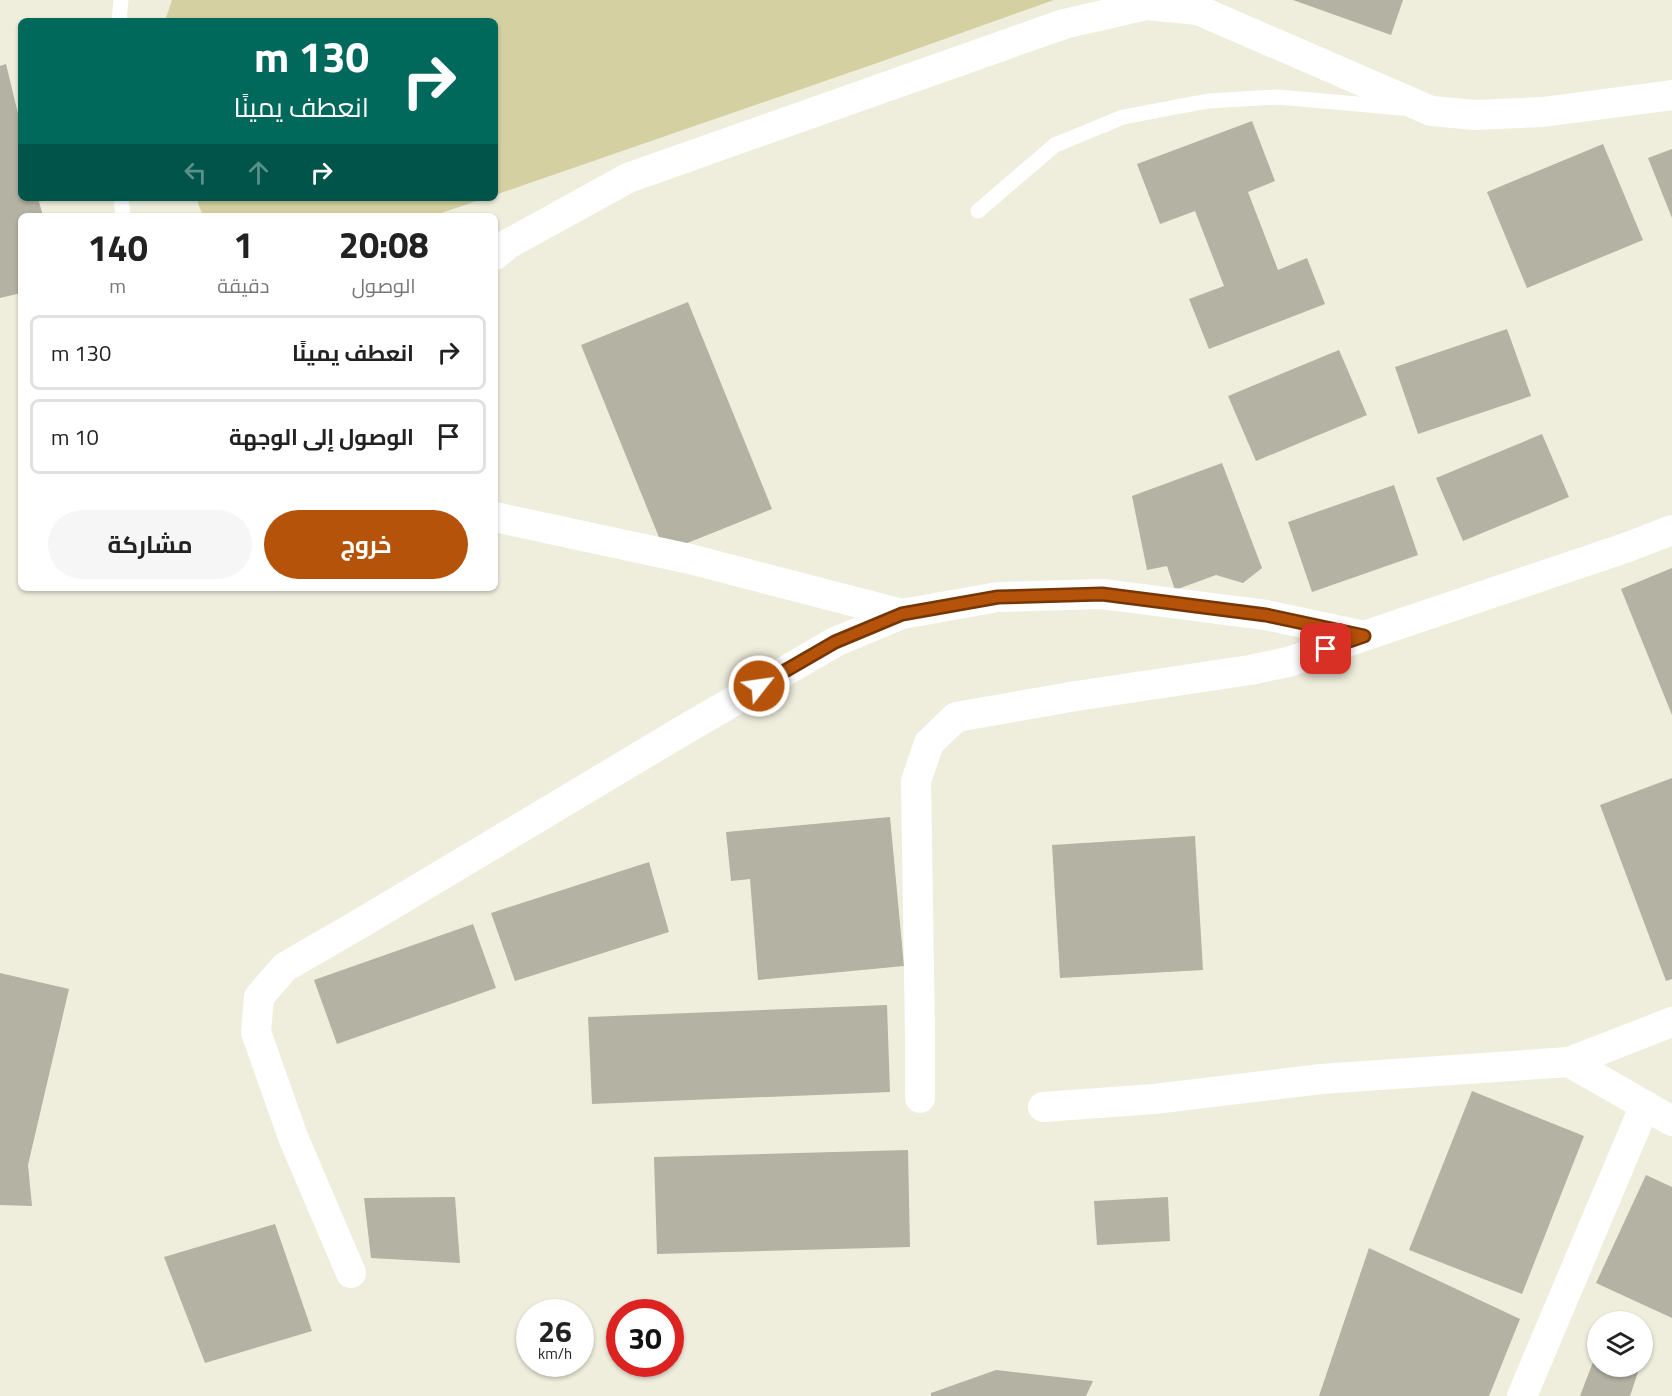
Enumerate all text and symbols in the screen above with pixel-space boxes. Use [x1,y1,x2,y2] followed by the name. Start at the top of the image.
[254,24,369,88] text: 130 m
[390,42,468,120] icon: right
[233,86,369,127] text: انعطف يمينًا
[179,156,212,189] icon: left
[242,156,275,189] icon: ahead
[305,156,338,189] icon: right
[233,217,253,272] text: 1
[339,217,429,272] text: 20:08
[87,220,148,275] text: 140
[109,270,126,301] text: m
[217,270,269,301] text: دقيقة
[352,270,416,301] text: الوصول
[51,336,111,370] text: 130 m
[292,336,414,370] text: انعطف يمينًا
[432,336,465,369] icon: right
[51,420,99,454] text: 10 m
[229,420,414,454] text: الوصول إلى الوجهة
[432,420,465,453] icon: arrive
[48,510,252,579] button: مشاركة
[264,510,468,579] button: خروج
[1300,623,1351,674] pin
[1309,632,1342,665] icon: arrive
[727,654,791,718] position arrow
[606,1299,684,1377] speed limit sign: 30
[538,1308,572,1354] text: 26
[1587,1311,1653,1377] map controls
[1587,1311,1653,1377] button: layers
[538,1342,572,1365] text: km/h

